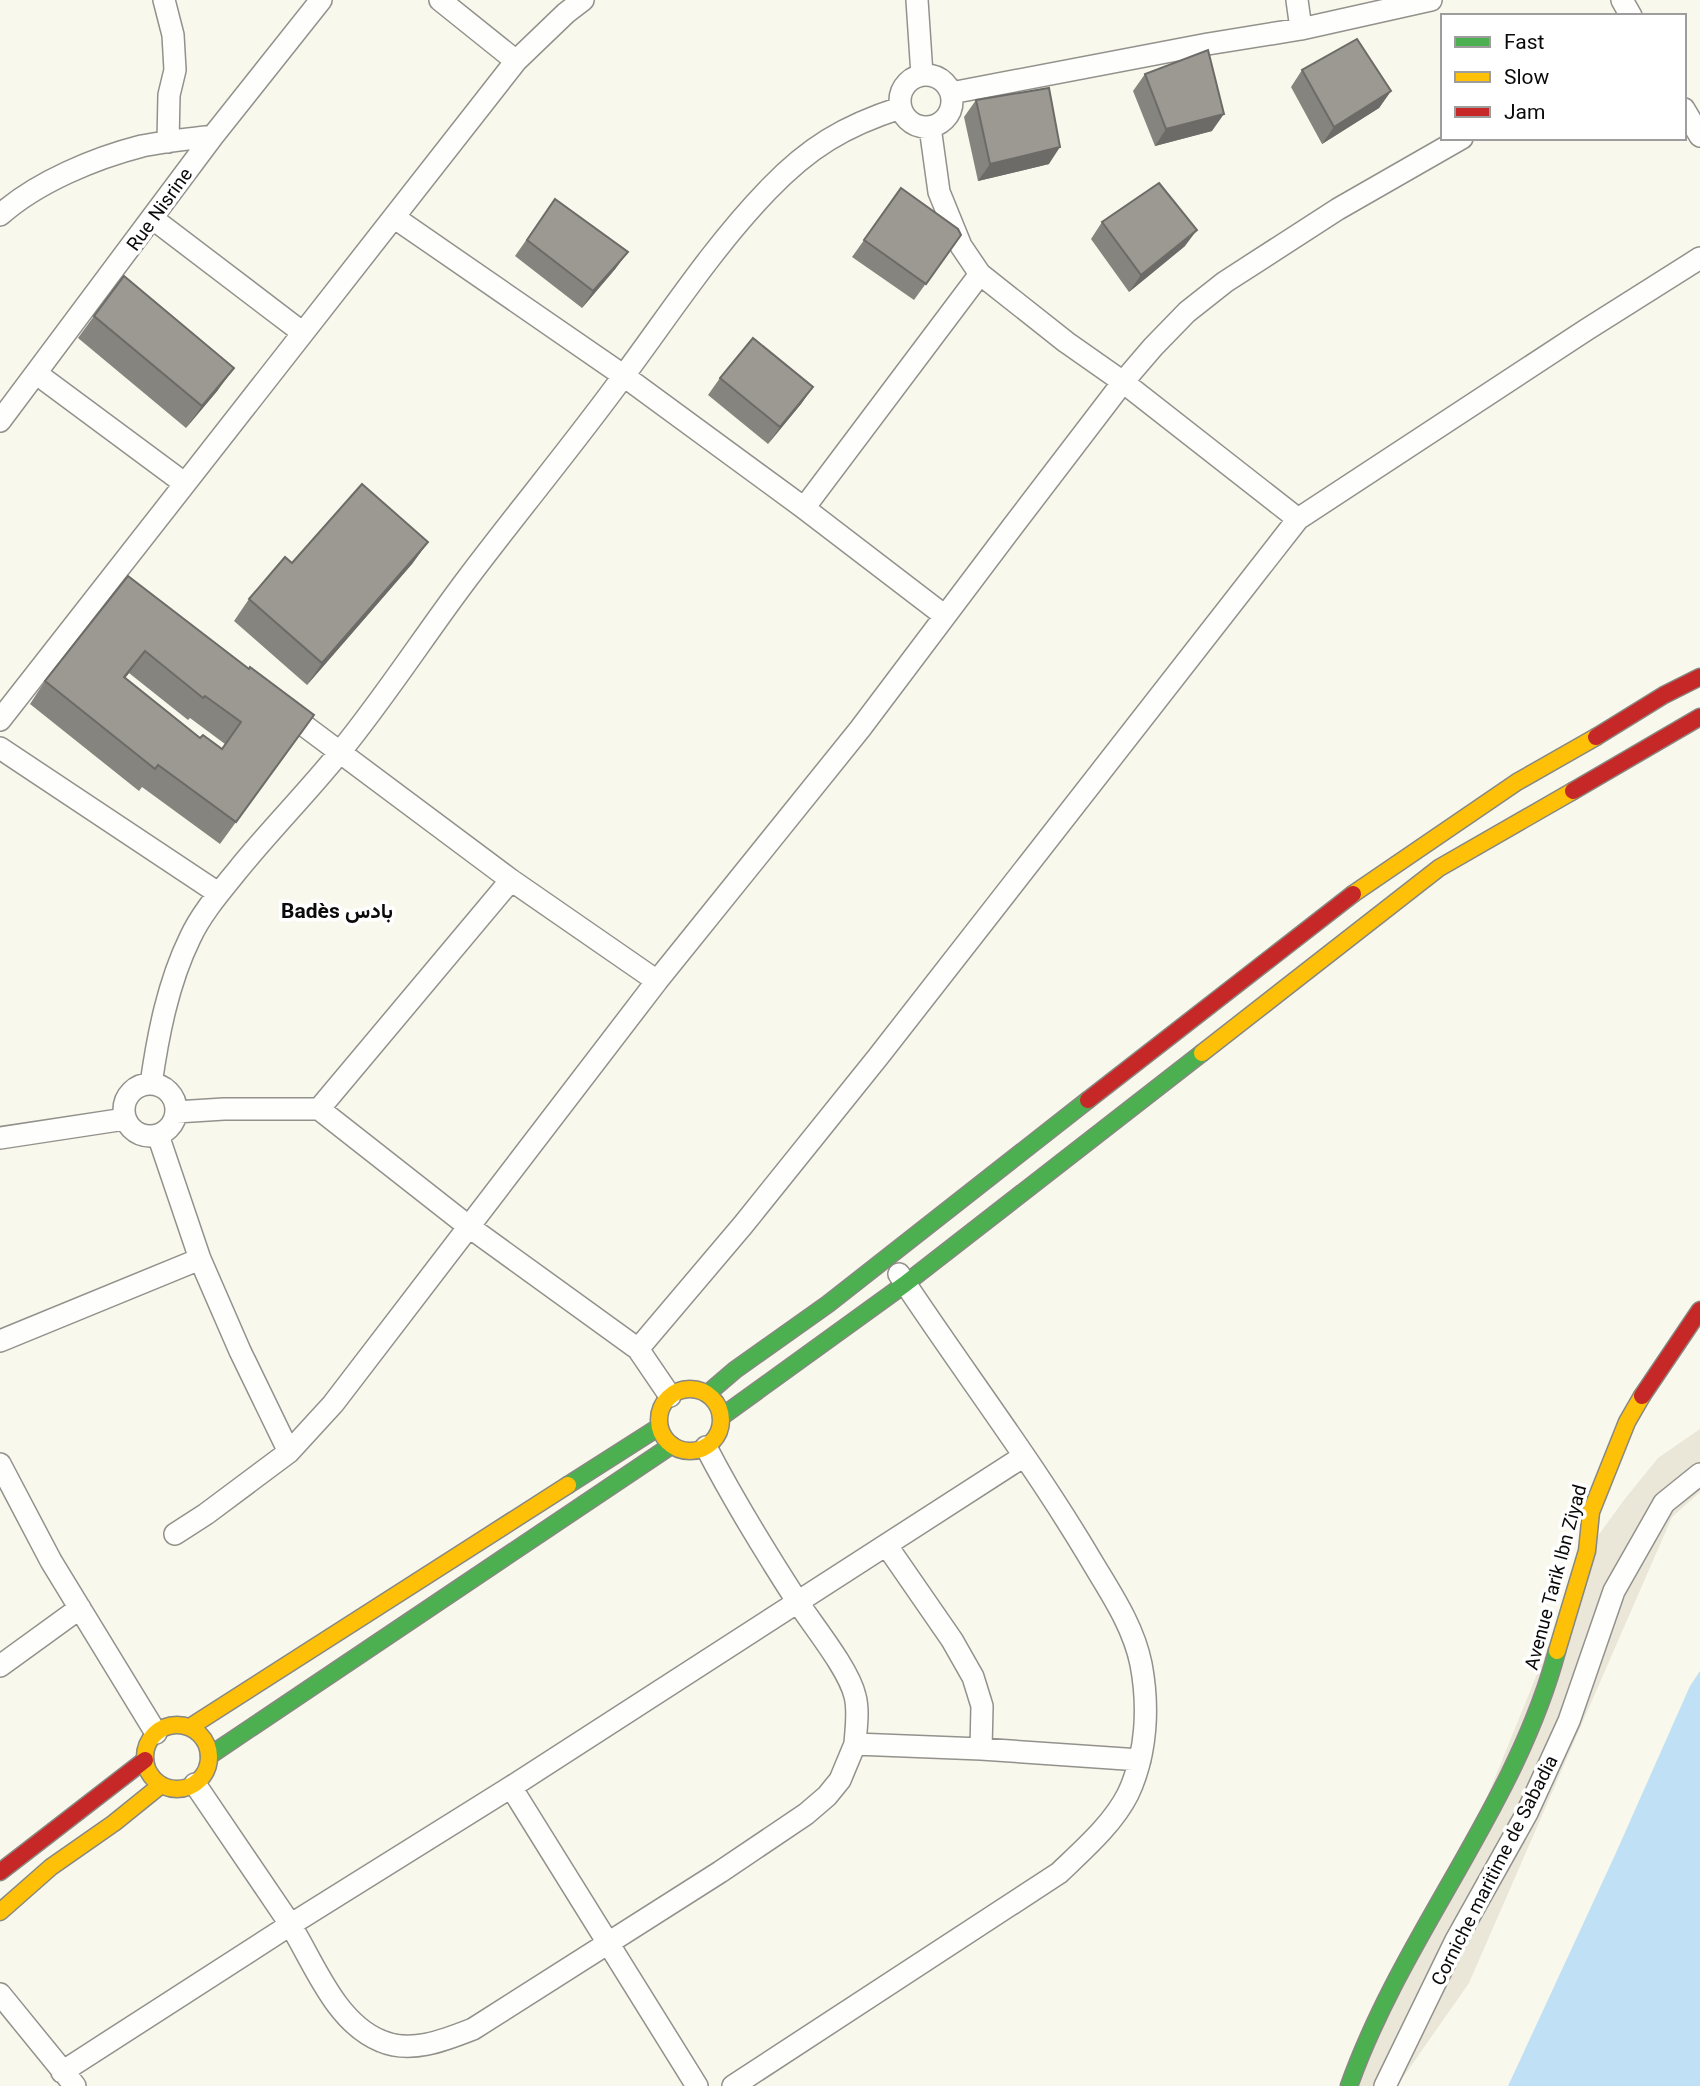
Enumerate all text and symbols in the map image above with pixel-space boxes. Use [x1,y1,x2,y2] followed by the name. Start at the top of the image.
[1441,14,1686,140] legend
[1504,27,1545,60] text: Fast
[1504,62,1550,95] text: Slow
[1504,97,1545,130] text: Jam
[121,163,201,258] street label: Rue Nisrine
[281,896,393,929] district label: Badès بادس
[1519,1482,1596,1673] street label: Avenue Tarik Ibn Ziyad
[1425,1751,1567,1991] street label: Corniche maritime de Sabadia

